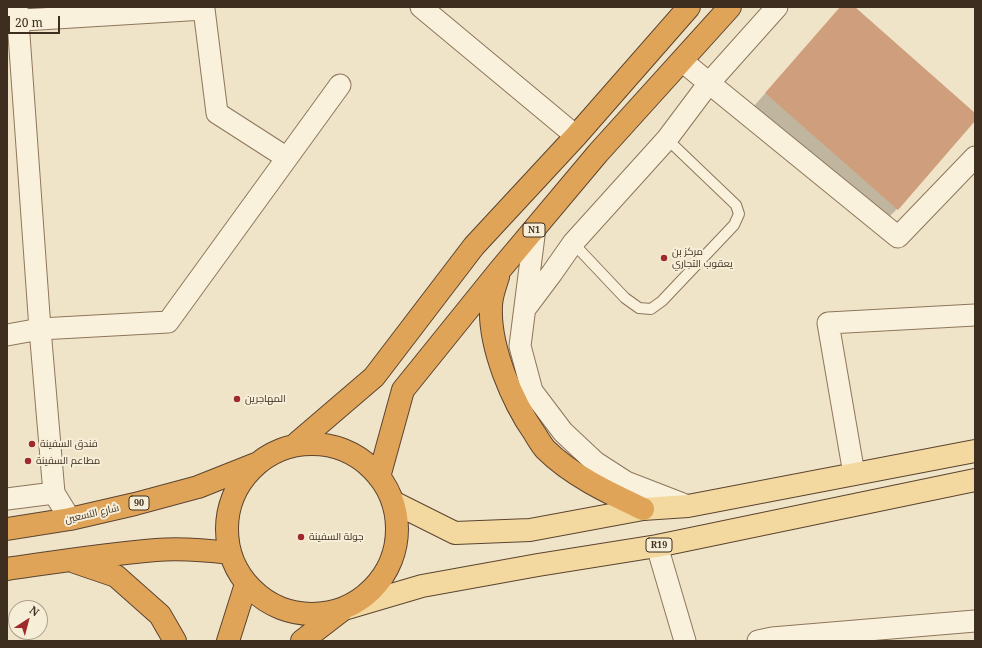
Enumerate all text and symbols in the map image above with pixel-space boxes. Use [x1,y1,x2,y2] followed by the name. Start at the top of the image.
[10,8,62,34] scale bar
[15,14,43,31] text: 20 m
[523,223,545,237] road number: N1
[672,246,733,270] place label: مركز بن يعقوب التجاري
[659,253,669,263] marker: مركز بن يعقوب التجاري
[245,393,286,405] place label: المهاجرين
[232,394,242,404] marker: المهاجرين
[40,438,98,450] place label: فندق السفينة
[27,439,37,449] marker: فندق السفينة
[36,455,100,467] place label: مطاعم السفينة
[23,456,33,466] marker: مطاعم السفينة
[129,496,149,510] road number: 90
[64,502,120,526] street label: شارع التسعين
[309,531,364,543] place label: جولة السفينة
[296,532,306,542] marker: جولة السفينة
[646,538,672,552] road number: R19
[8,600,48,640] north arrow
[27,602,43,619] text: N

